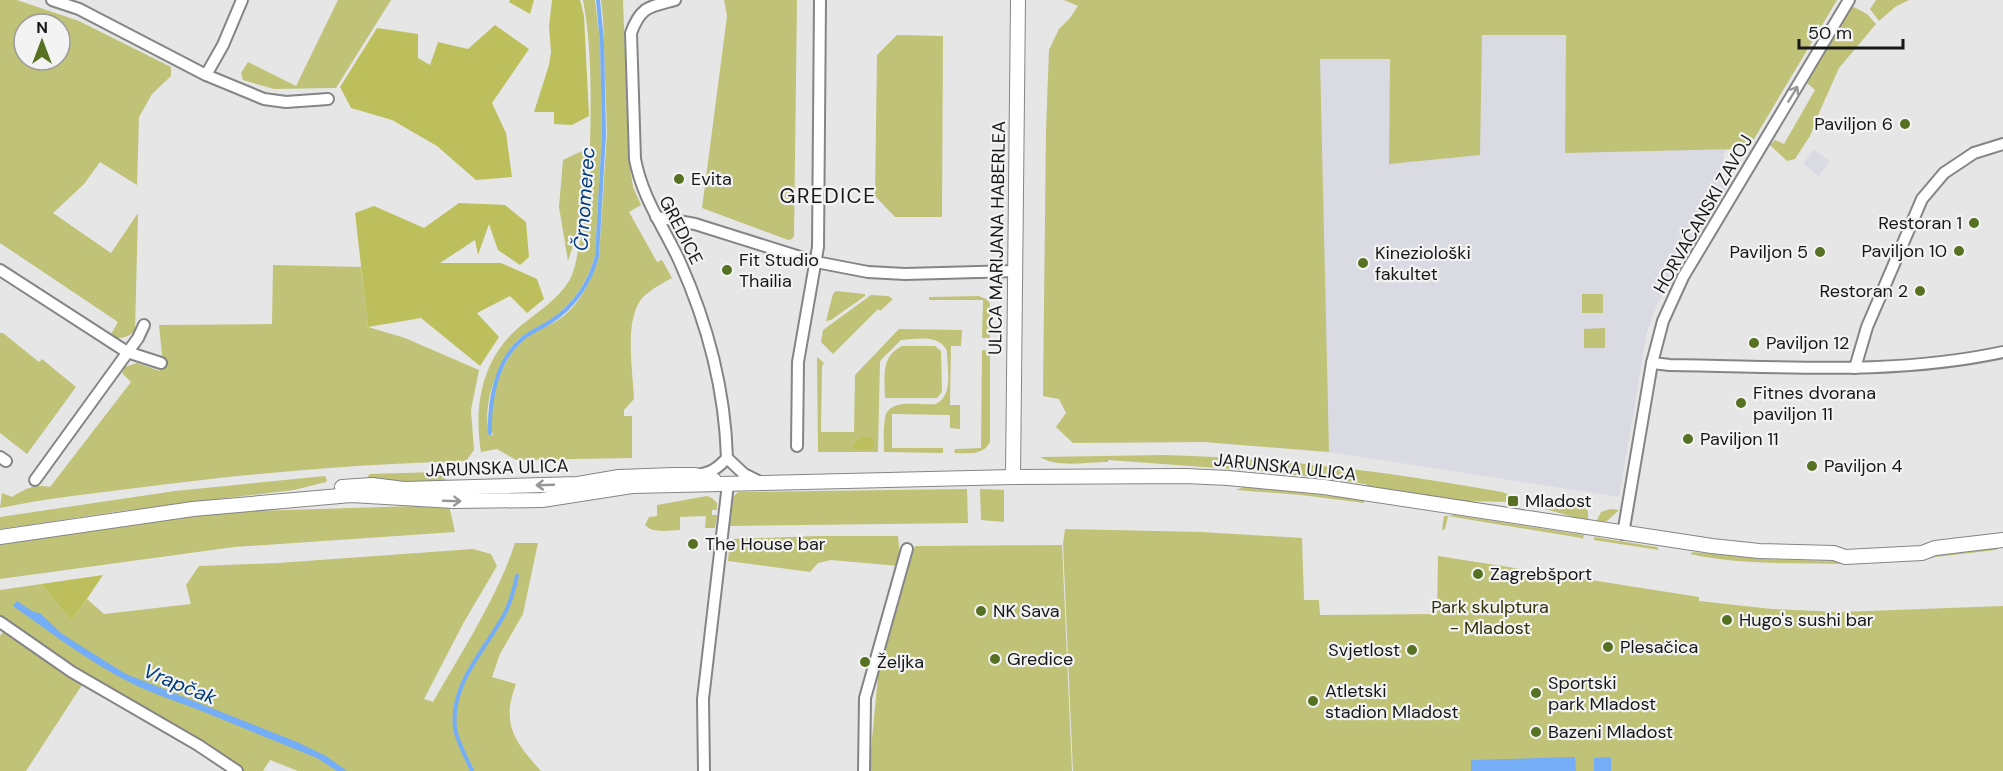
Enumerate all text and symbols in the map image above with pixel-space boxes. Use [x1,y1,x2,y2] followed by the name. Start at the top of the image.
[12,12,72,72] north arrow
[1799,12,1902,50] scale bar
[36,17,48,38] text: N
[1808,21,1852,45] text: 50 m
[1787,86,1799,103] one-way arrow
[1814,112,1893,136] place label: Paviljon 6
[1898,117,1912,131] marker: Paviljon 6
[983,121,1011,355] street label: ULICA MARIJANA HABERLEA
[1648,130,1758,298] street label: HORVAĆANSKI ZAVOJ
[567,146,601,252] water label: Črnomerec
[691,167,732,191] place label: Evita
[672,172,686,186] marker: Evita
[779,182,877,210] district label: GREDICE
[653,192,709,268] street label: GREDICE
[1878,211,1962,235] place label: Restoran 1
[1967,216,1981,230] marker: Restoran 1
[1862,239,1947,263] place label: Paviljon 10
[1730,240,1808,264] place label: Paviljon 5
[1375,241,1471,286] place label: Kineziološki fakultet
[1952,244,1966,258] marker: Paviljon 10
[1813,245,1827,259] marker: Paviljon 5
[739,248,819,293] place label: Fit Studio Thailia
[1356,256,1370,270] marker: Kineziološki fakultet
[720,263,734,277] marker: Fit Studio Thailia
[1820,279,1908,303] place label: Restoran 2
[1913,284,1927,298] marker: Restoran 2
[1766,331,1849,355] place label: Paviljon 12
[1747,336,1761,350] marker: Paviljon 12
[1753,381,1876,426] place label: Fitnes dvorana paviljon 11
[1734,396,1748,410] marker: Fitnes dvorana paviljon 11
[1700,427,1779,451] place label: Paviljon 11
[1681,432,1695,446] marker: Paviljon 11
[1213,448,1357,486] street label: JARUNSKA ULICA
[425,454,569,482] street label: JARUNSKA ULICA
[1824,454,1902,478] place label: Paviljon 4
[1805,459,1819,473] marker: Paviljon 4
[536,479,556,490] one-way arrow
[1525,489,1592,513] place label: Mladost
[1506,494,1520,508] marker: Mladost
[442,495,462,507] one-way arrow
[705,532,826,556] place label: The House bar
[686,537,700,551] marker: The House bar
[1490,562,1592,586] place label: Zagrebšport
[1471,567,1485,581] marker: Zagrebšport
[1431,595,1549,640] park label: Park skulptura - Mladost
[993,599,1059,623] place label: NK Sava
[974,604,988,618] marker: NK Sava
[1739,608,1874,632] place label: Hugo's sushi bar
[1720,613,1734,627] marker: Hugo's sushi bar
[1620,635,1698,659] place label: Plesačica
[1328,638,1400,662] place label: Svjetlost
[1601,640,1615,654] marker: Plesačica
[1405,643,1419,657] marker: Svjetlost
[1007,647,1073,671] place label: Gredice
[877,650,924,674] place label: Željka
[988,652,1002,666] marker: Gredice
[858,655,872,669] marker: Željka
[140,658,221,711] water label: Vrapčak
[1548,671,1656,716] place label: Sportski park Mladost
[1325,679,1459,724] place label: Atletski stadion Mladost
[1529,686,1543,700] marker: Sportski park Mladost
[1306,694,1320,708] marker: Atletski stadion Mladost
[1548,720,1673,744] place label: Bazeni Mladost
[1529,725,1543,739] marker: Bazeni Mladost

